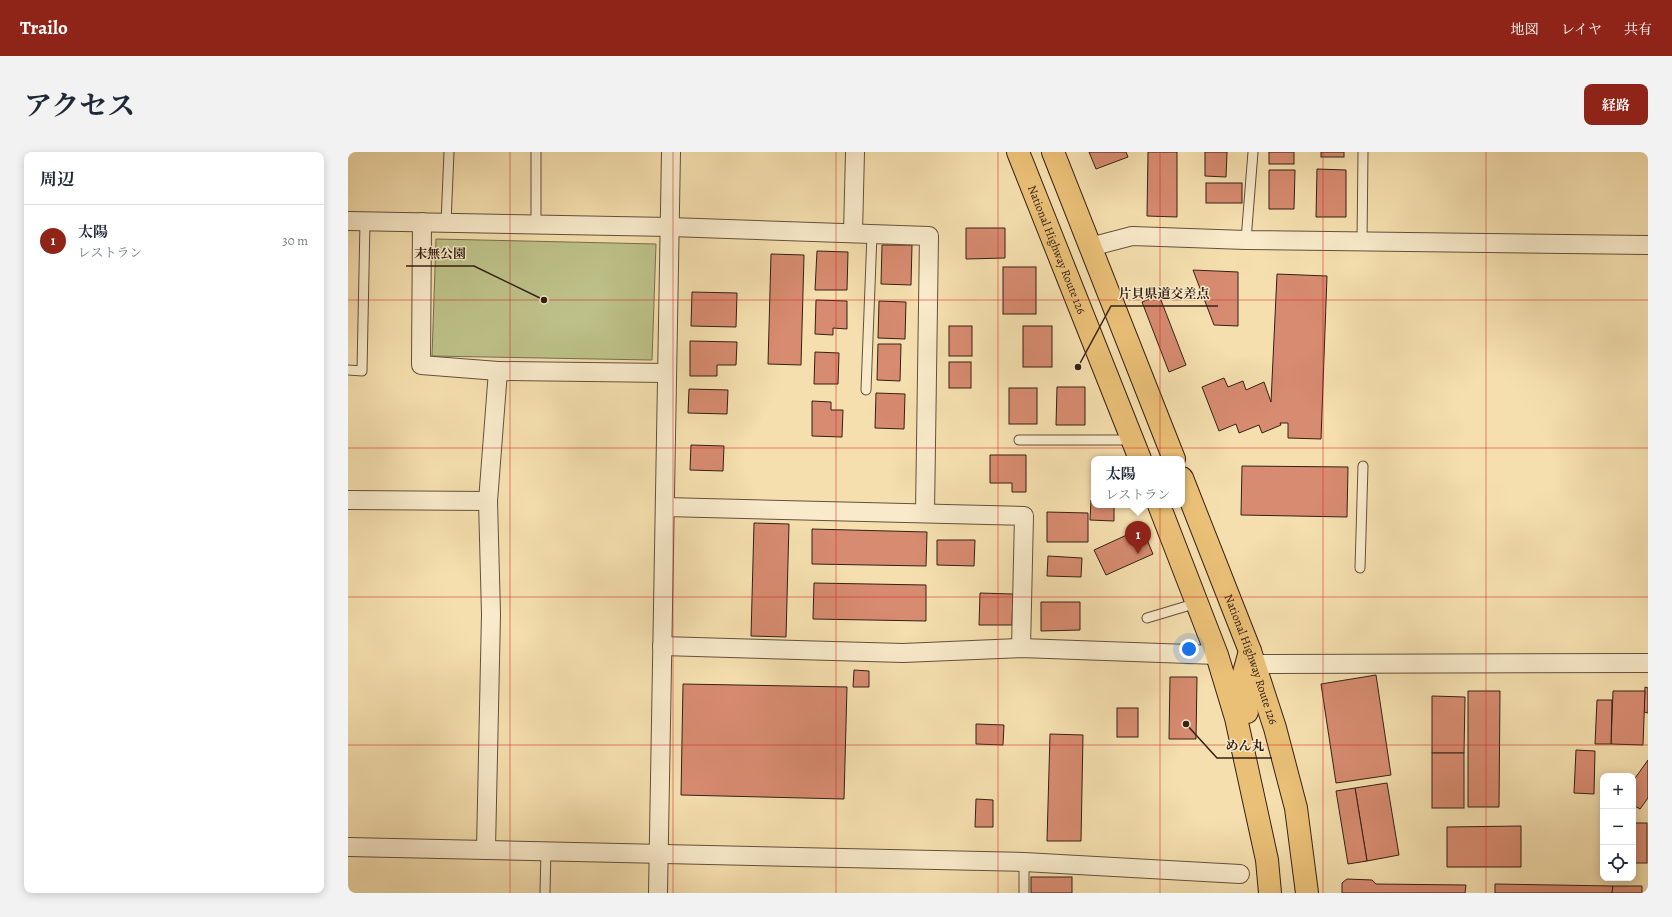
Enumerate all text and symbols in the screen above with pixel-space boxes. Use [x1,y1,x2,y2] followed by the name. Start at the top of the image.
[20,15,68,41] text: Trailo
[1511,20,1539,39] text: 地図
[1561,20,1602,39] text: レイヤ
[1624,20,1652,39] text: 共有
[1584,84,1648,125] button: 経路
[24,87,135,125] text: アクセス
[40,168,74,191] text: 周辺
[1024,183,1090,317] street label: National Highway Route 126
[78,222,108,242] text: 太陽
[51,232,55,249] text: 1
[282,232,308,249] text: 30 m
[406,241,474,266] callout: 末無公園
[78,244,143,261] text: レストラン
[414,245,466,262] text: 末無公園
[1111,281,1218,306] callout: 片貝県道交差点
[1118,285,1210,302] text: 片貝県道交差点
[1091,456,1185,508] popup
[1106,464,1136,484] text: 太陽
[1106,486,1170,503] text: レストラン
[1125,521,1151,554] pin: 1
[1220,592,1281,727] street label: National Highway Route 126
[1179,639,1199,659] your location
[1217,733,1272,758] callout: めん丸
[1225,737,1265,754] text: めん丸
[1600,773,1636,881] map controls
[1600,773,1636,809] button: +
[1600,809,1636,845] button: −
[1600,845,1636,881] button: locate

